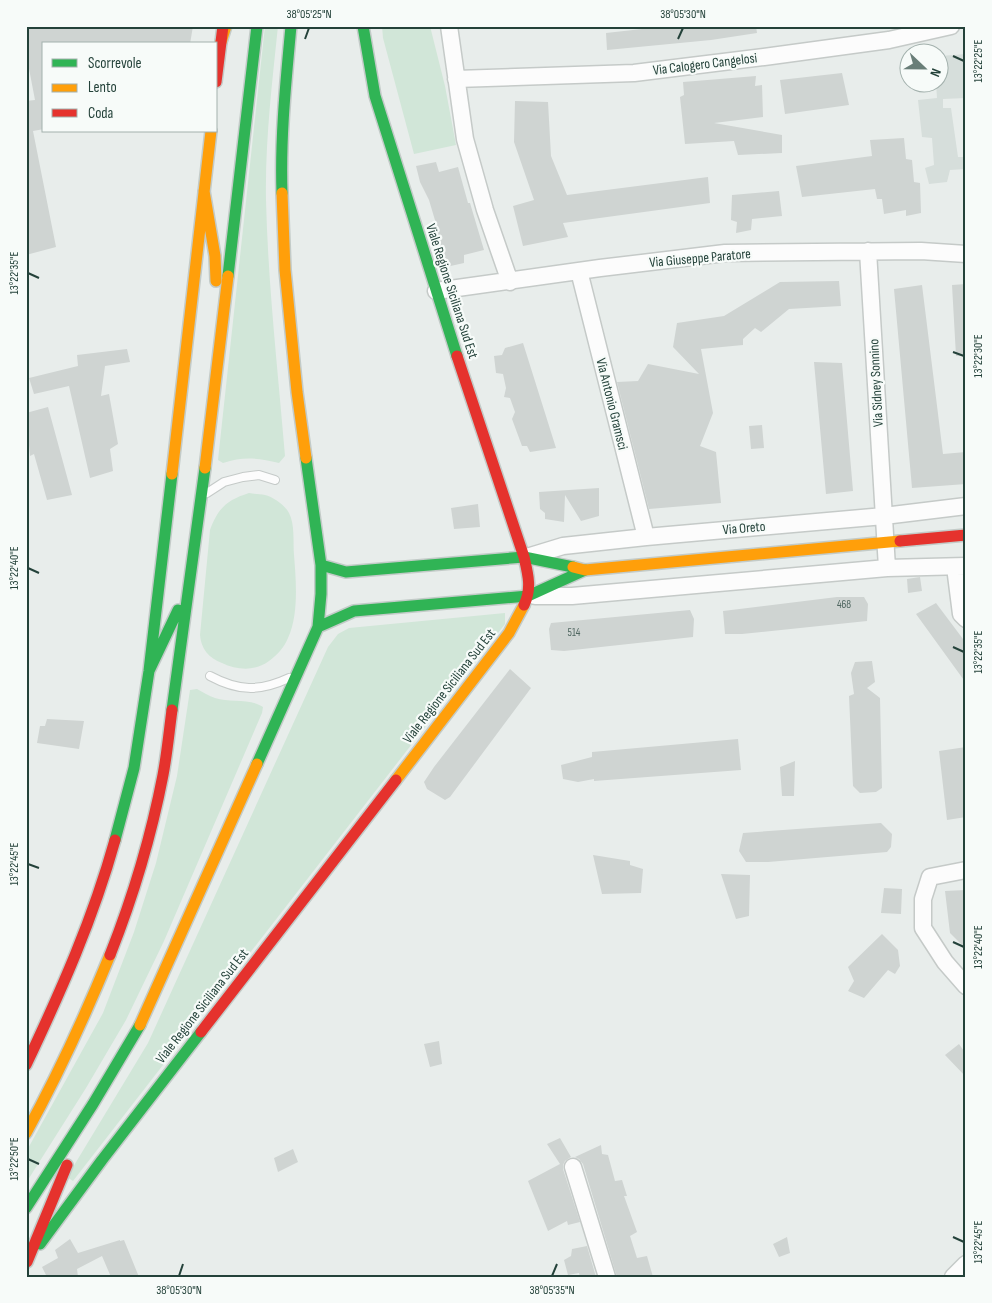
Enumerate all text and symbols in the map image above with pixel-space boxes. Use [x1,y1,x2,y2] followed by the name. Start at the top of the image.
[286,7,332,22] text: 38°05'25"N
[660,7,706,22] text: 38°05'30"N
[971,40,986,82] text: 13°22'25"E
[42,42,218,132] legend
[900,42,950,92] north arrow
[652,49,758,79] street label: Via Calogero Cangelosi
[88,54,142,73] text: Scorrevole
[926,66,945,79] text: N
[88,78,117,97] text: Lento
[88,104,114,123] text: Coda
[422,221,482,361] street label: Viale Regione Siciliana Sud Est
[649,245,751,271] street label: Via Giuseppe Paratore
[7,252,22,294] text: 13°22'35"E
[971,334,986,378] text: 13°22'30"E
[865,338,887,428] street label: Via Sidney Sonnino
[592,356,632,452] street label: Via Antonio Gramsci
[722,518,766,538] street label: Via Oreto
[7,546,22,590] text: 13°22'40"E
[837,598,851,611] house number: 468
[399,625,499,747] street label: Viale Regione Siciliana Sud Est
[568,626,581,639] house number: 514
[971,631,986,673] text: 13°22'35"E
[7,842,22,885] text: 13°22'45"E
[971,925,986,969] text: 13°22'40"E
[152,945,252,1067] street label: Viale Regione Siciliana Sud Est
[7,1137,22,1181] text: 13°22'50"E
[971,1220,986,1263] text: 13°22'45"E
[156,1283,202,1298] text: 38°05'30"N
[529,1283,575,1298] text: 38°05'35"N

